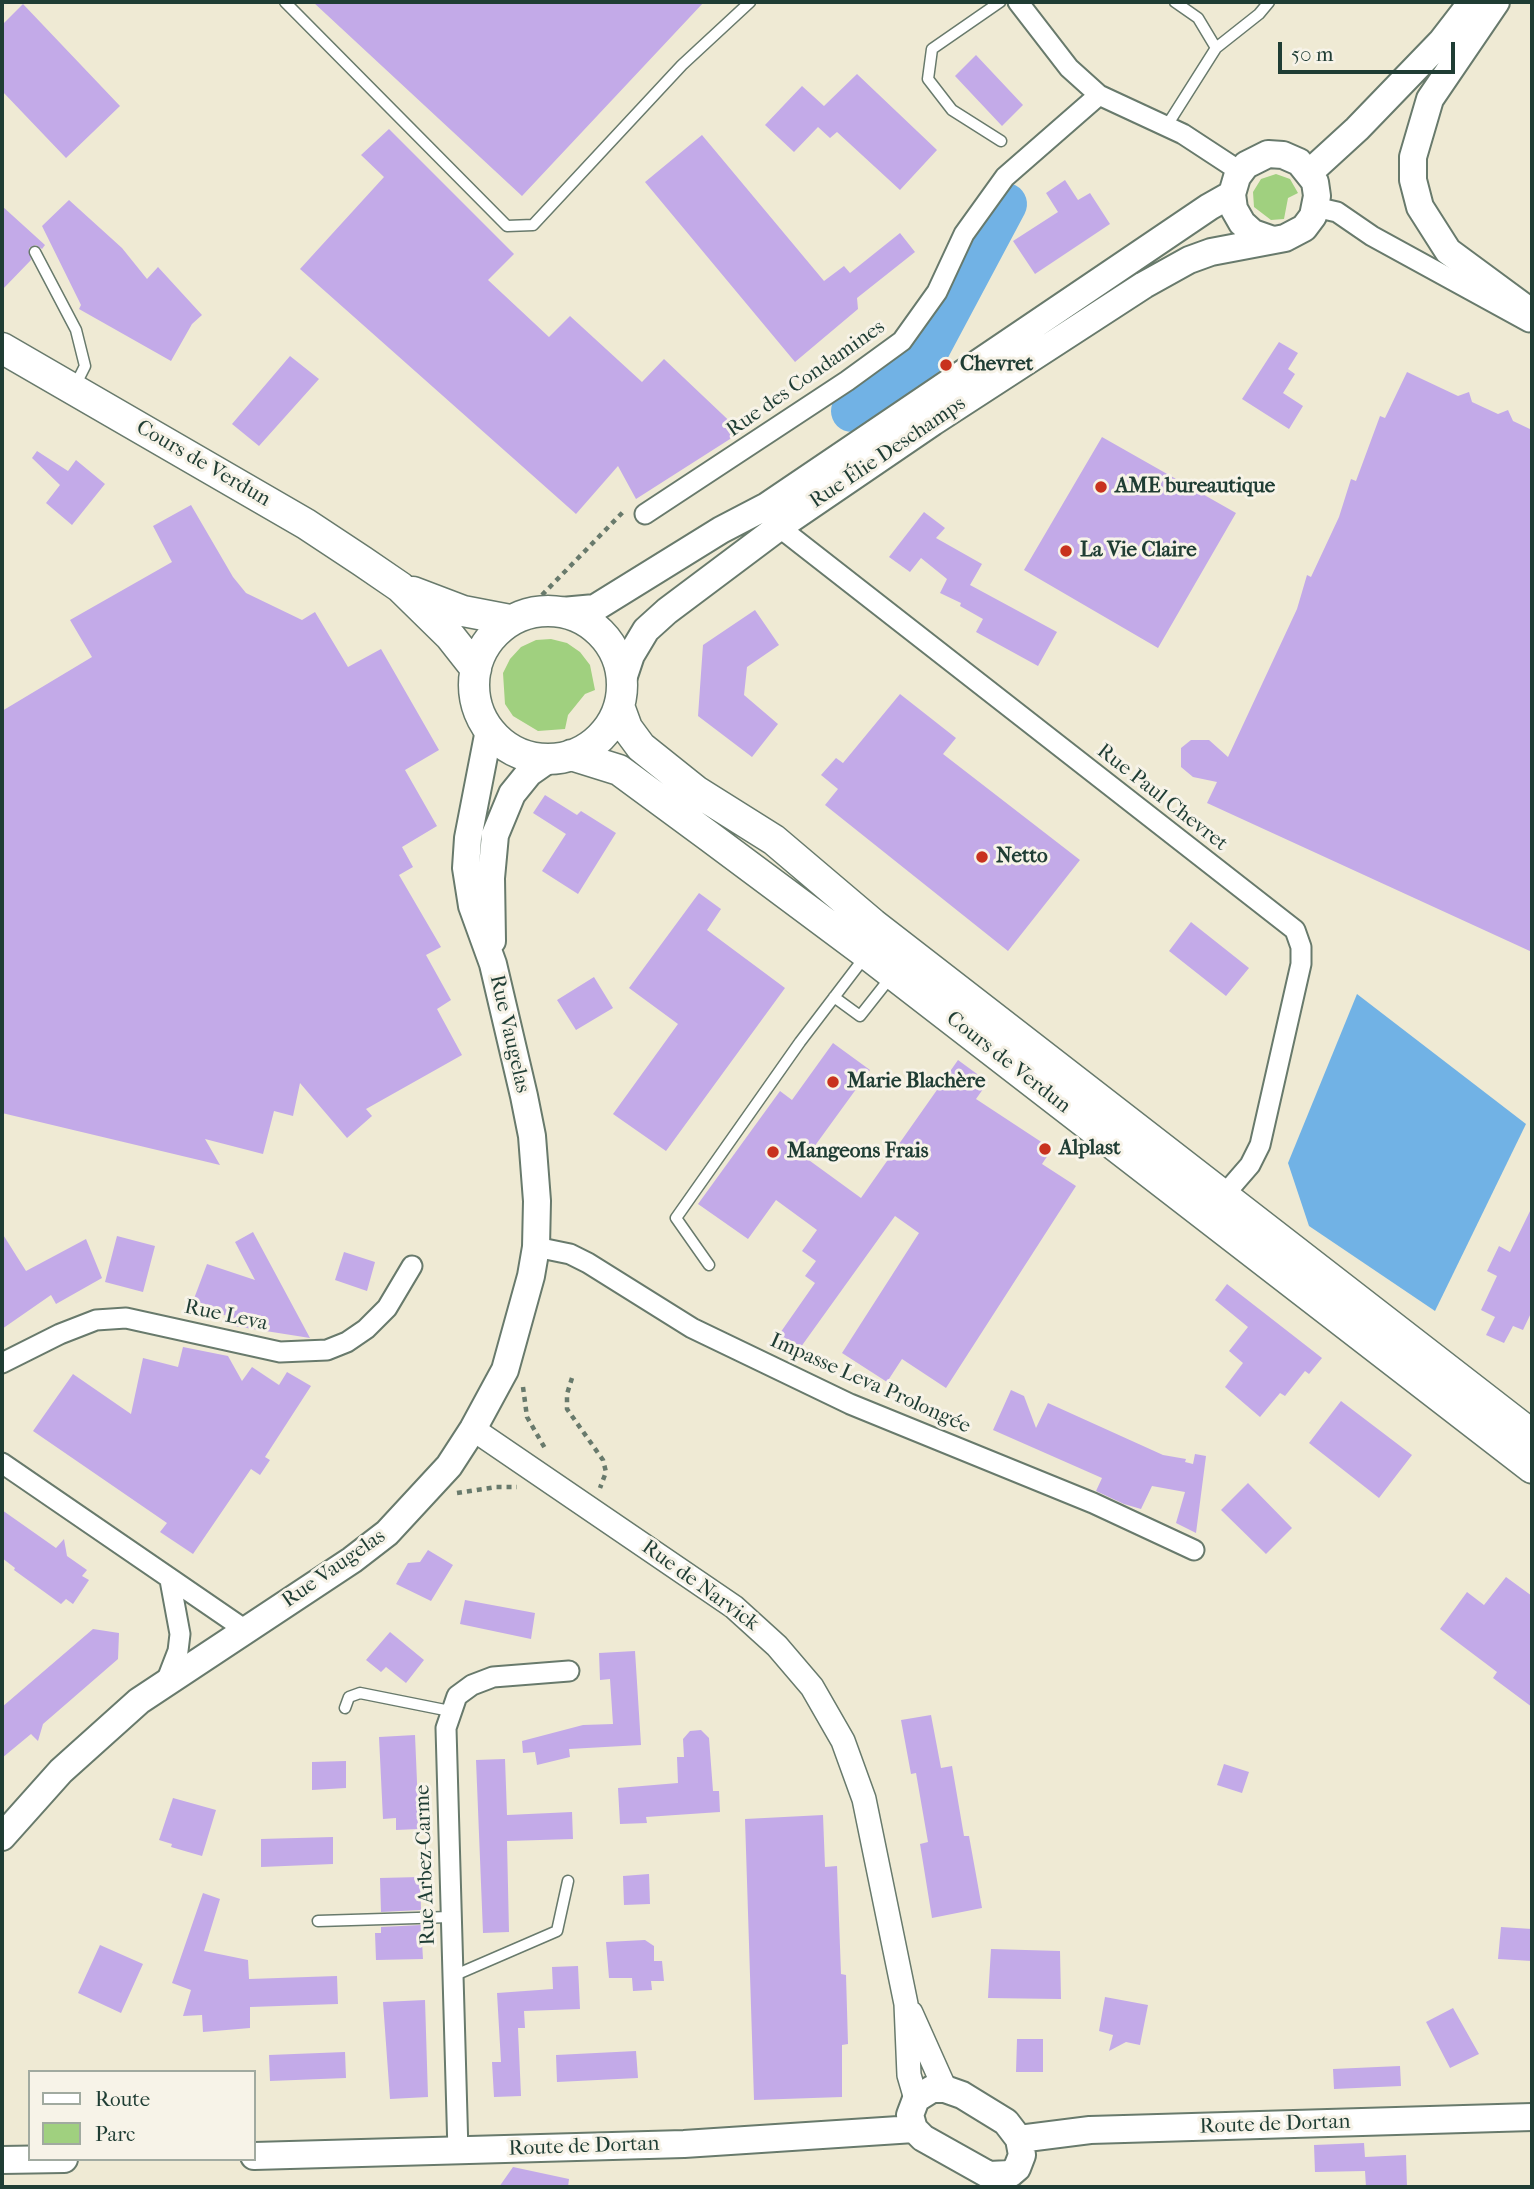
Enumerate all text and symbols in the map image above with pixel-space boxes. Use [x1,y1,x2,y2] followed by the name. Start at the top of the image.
[1282,28,1459,72] scale bar
[1291,42,1334,66] text: 50 m
[722,315,890,443] street label: Rue des Condamines
[960,352,1033,378] place label: Chevret
[938,357,954,373] marker: Chevret
[805,391,971,515] street label: Rue Élie Deschamps
[131,415,275,513] street label: Cours de Verdun
[1115,474,1275,500] place label: AME bureautique
[1093,479,1109,495] marker: AME bureautique
[1080,538,1197,564] place label: La Vie Claire
[1058,543,1074,559] marker: La Vie Claire
[1092,739,1232,857] street label: Rue Paul Chevret
[996,844,1048,870] place label: Netto
[974,849,990,865] marker: Netto
[483,973,535,1095] street label: Rue Vaugelas
[941,1007,1075,1119] street label: Cours de Verdun
[847,1069,985,1095] place label: Marie Blachère
[825,1074,841,1090] marker: Marie Blachère
[1059,1136,1120,1162] place label: Alplast
[787,1139,929,1165] place label: Mangeons Frais
[1037,1141,1053,1157] marker: Alplast
[765,1144,781,1160] marker: Mangeons Frais
[182,1295,270,1337] street label: Rue Leva
[766,1328,974,1440] street label: Impasse Leva Prolongée
[278,1524,390,1614] street label: Rue Vaugelas
[637,1535,763,1637] street label: Rue de Narvick
[411,1784,441,1946] street label: Rue Arbez-Carme
[28,2070,256,2161] legend
[95,2087,150,2111] text: Route
[1199,2110,1351,2140] street label: Route de Dortan
[95,2122,135,2146] text: Parc
[508,2132,660,2162] street label: Route de Dortan

